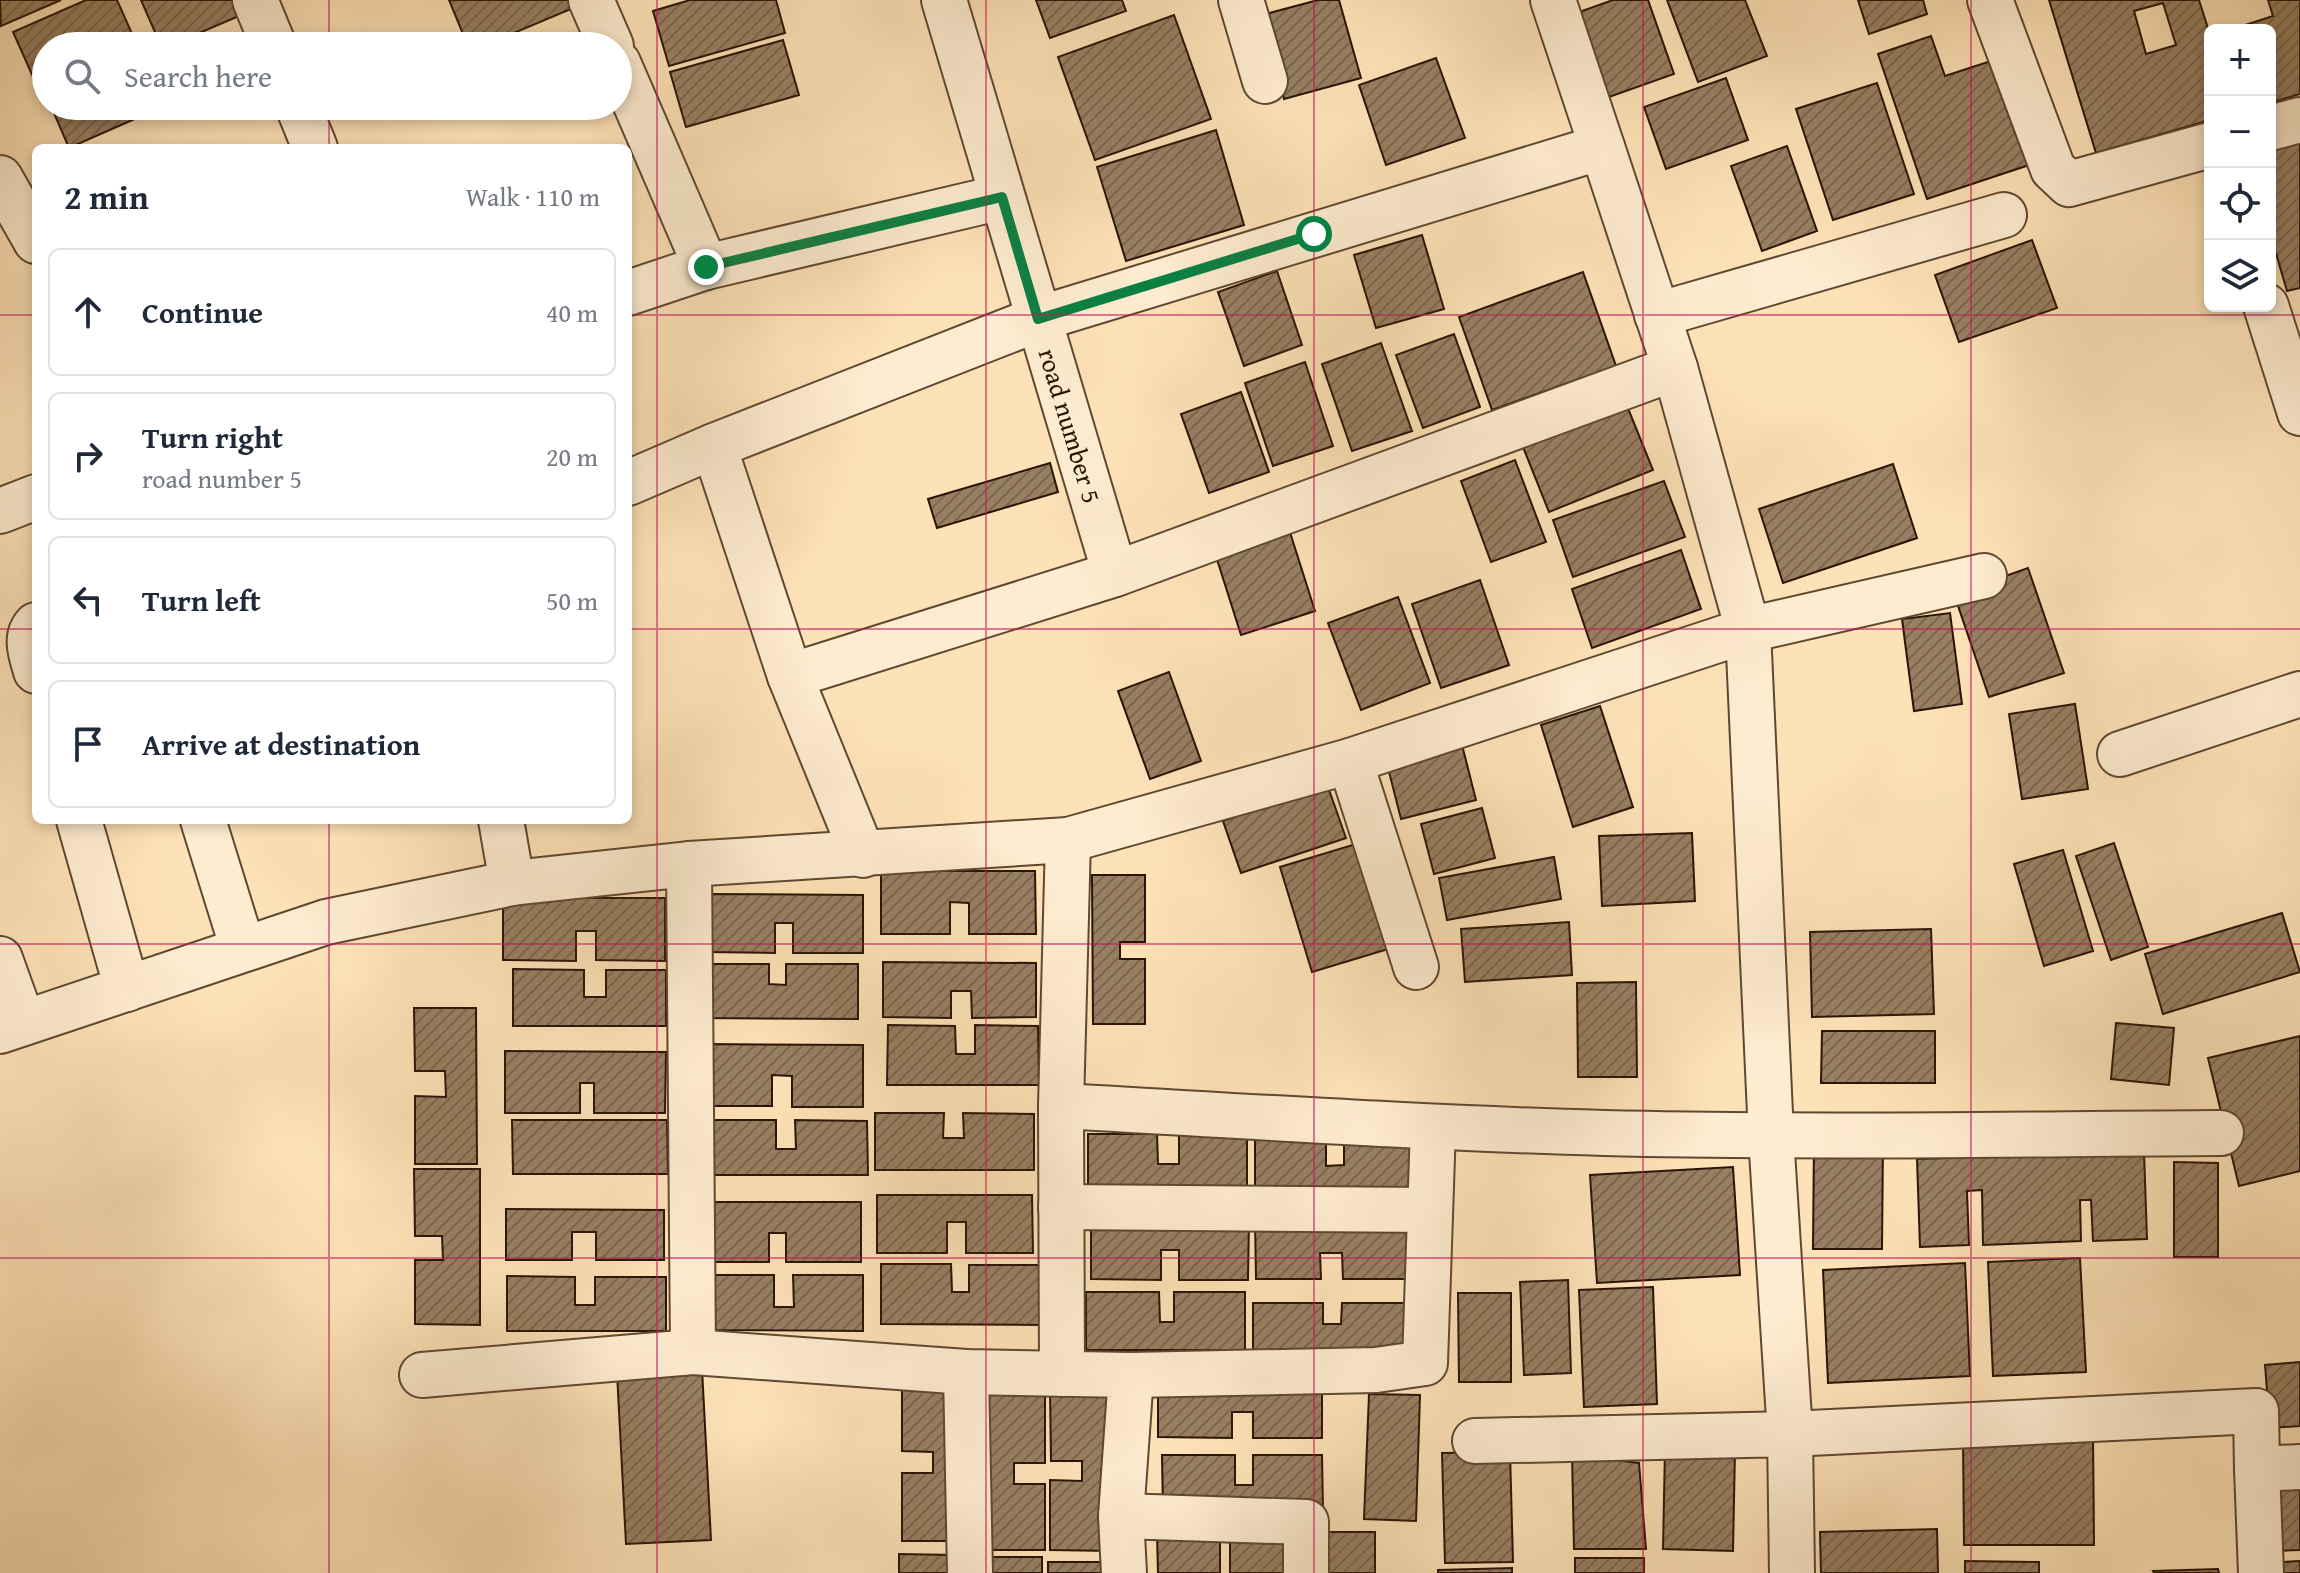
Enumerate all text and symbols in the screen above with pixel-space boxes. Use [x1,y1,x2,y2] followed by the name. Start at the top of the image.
[2204,24,2276,312] map controls
[2204,24,2276,96] button: +
[32,32,632,120] search box
[60,54,104,98] icon: search
[124,54,272,98] text: Search here
[2204,96,2276,168] button: −
[2204,168,2276,240] button: locate
[64,172,149,221] text: 2 min
[466,177,600,216] text: Walk · 110 m
[1296,216,1332,252] route start
[2204,240,2276,312] button: layers
[688,249,724,285] route end
[66,290,110,334] icon: ahead
[142,290,263,334] text: Continue
[546,293,598,332] text: 40 m
[1029,343,1112,508] street label: road number 5
[142,415,283,459] text: Turn right
[66,434,110,478] icon: right
[546,437,598,476] text: 20 m
[142,459,302,498] text: road number 5
[66,578,110,622] icon: left
[142,578,261,622] text: Turn left
[546,581,598,620] text: 50 m
[66,722,110,766] icon: arrive
[142,722,420,766] text: Arrive at destination

